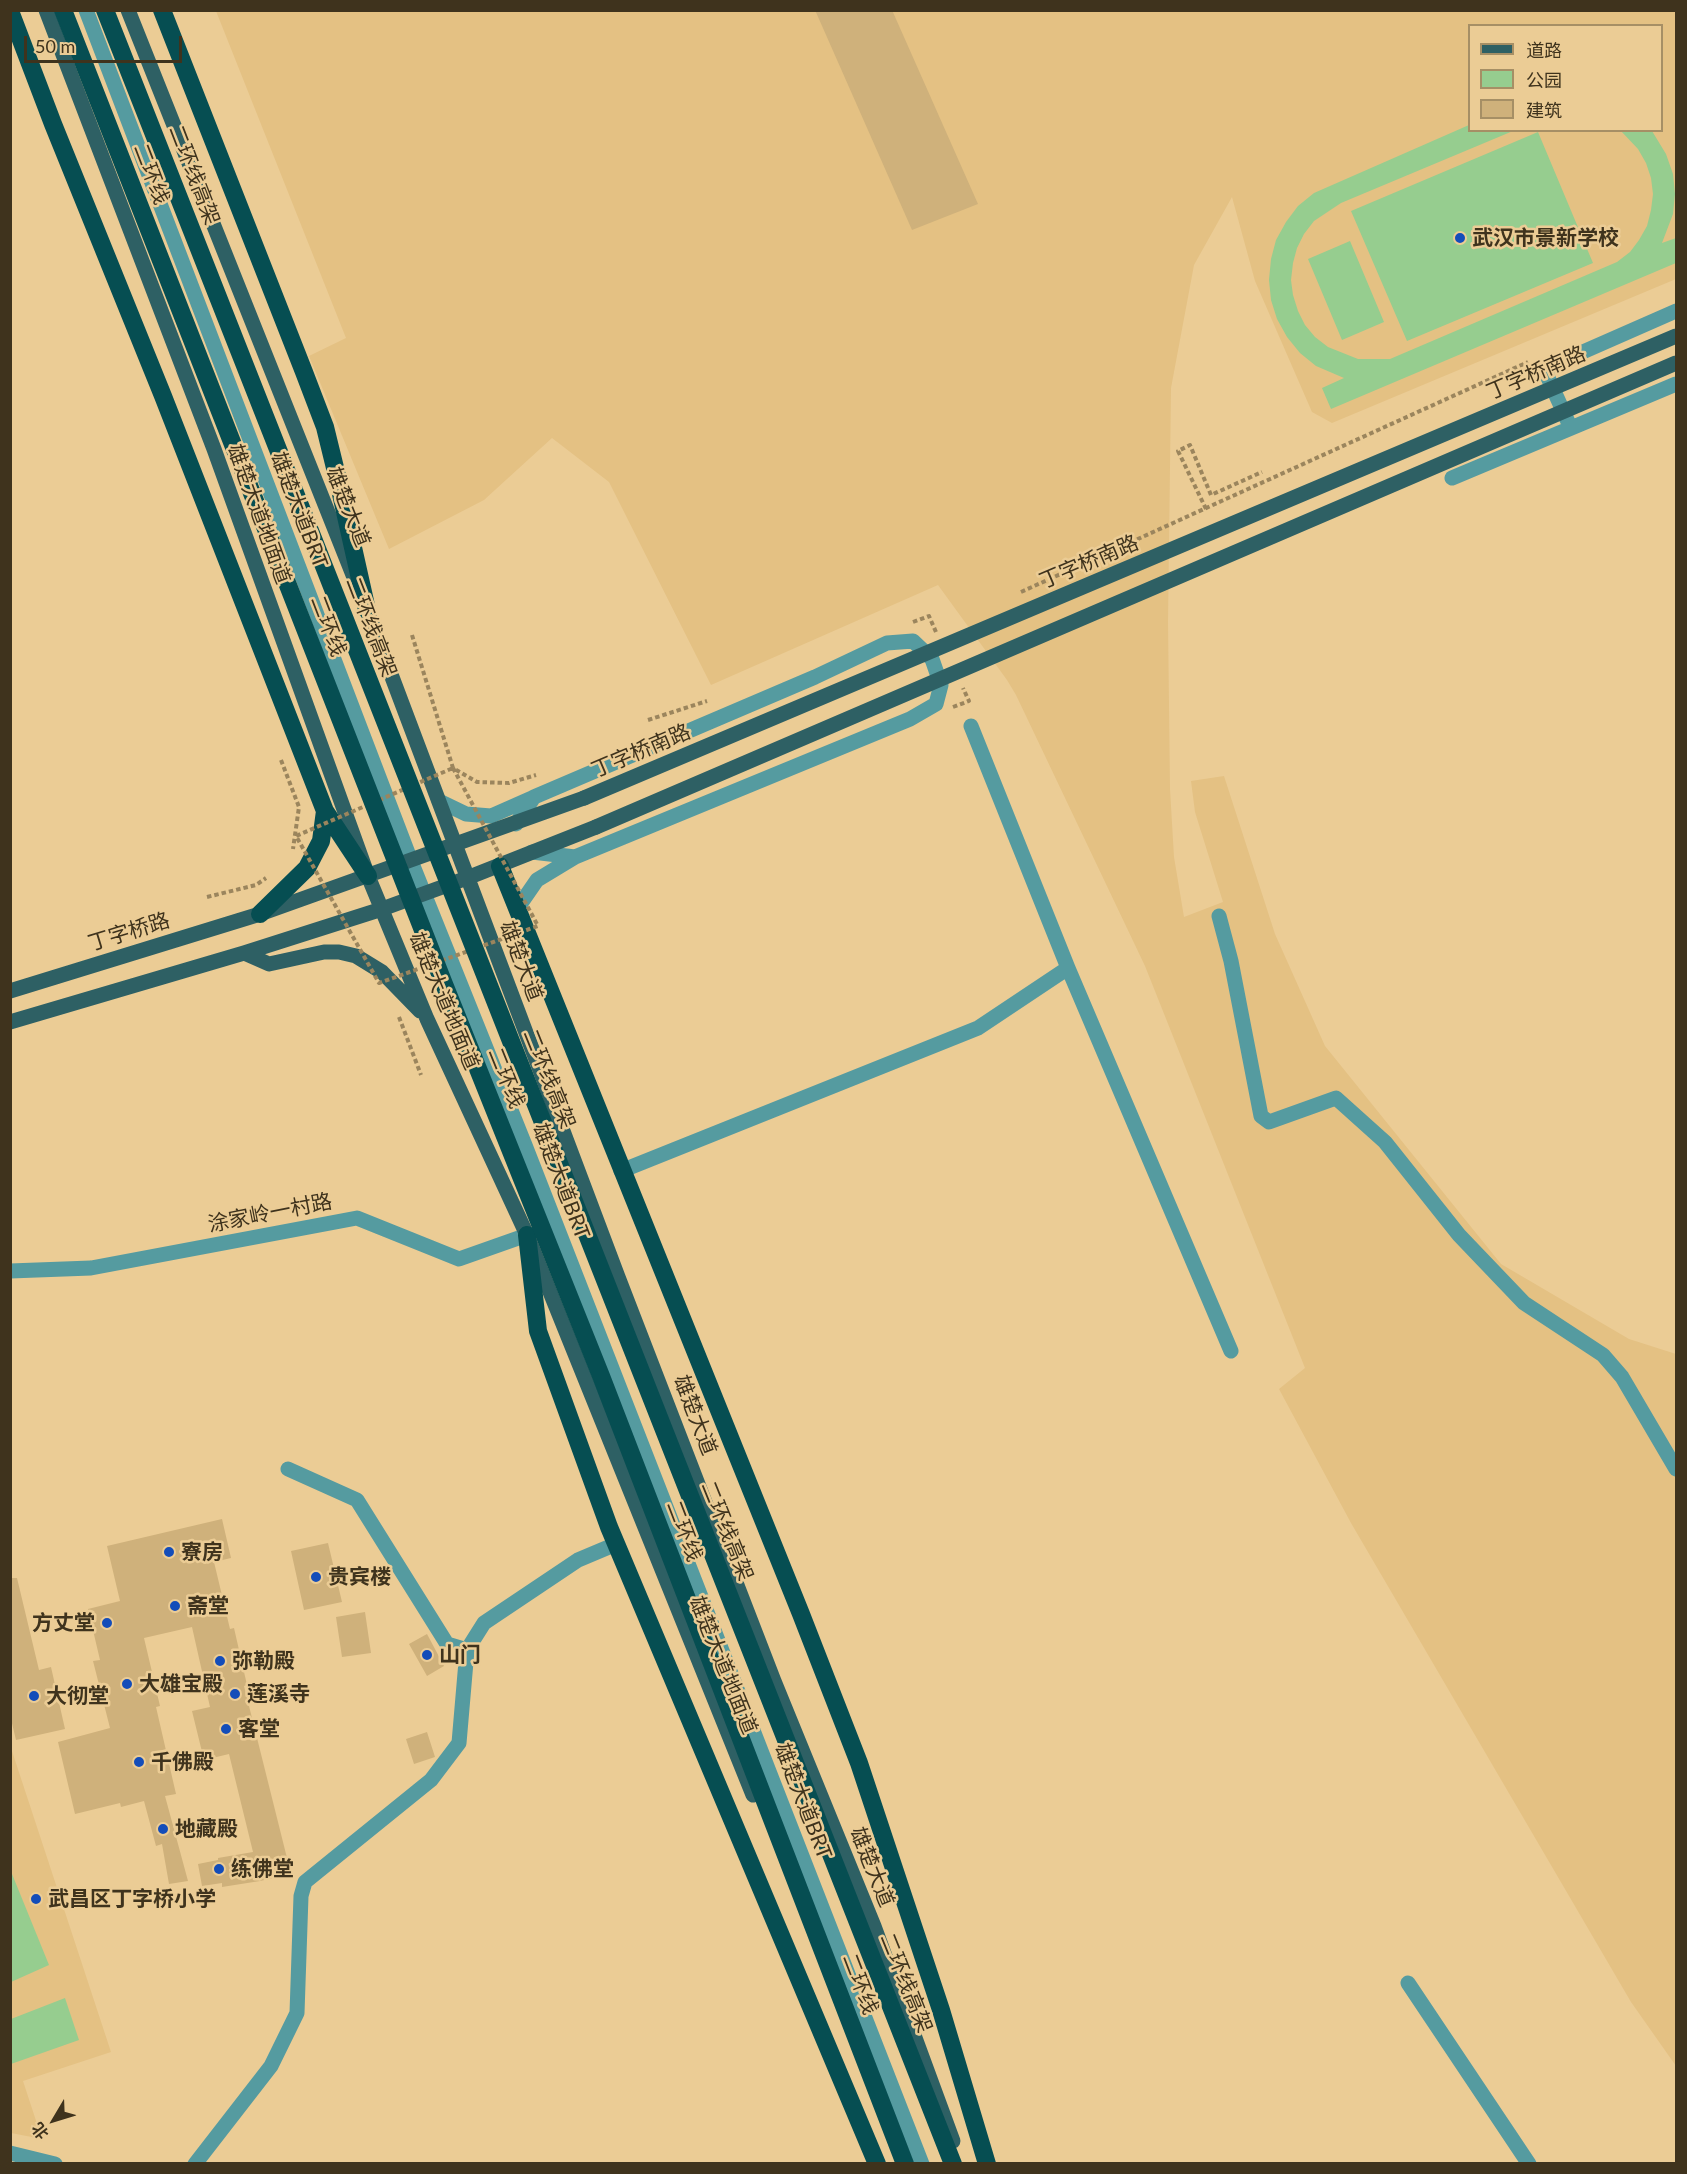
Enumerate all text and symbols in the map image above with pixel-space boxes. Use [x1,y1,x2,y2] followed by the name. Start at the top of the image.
[27,24,184,62] scale bar
[1468,24,1663,132] legend
[35,35,75,57] text: 50 m
[1526,39,1562,61] text: 道路
[1526,69,1562,91] text: 公园
[1526,99,1562,121] text: 建筑
[163,121,225,229] street label: 二环线高架
[128,140,174,208] street label: 二环线
[1472,225,1619,251] place label: 武汉市景新学校
[1453,231,1467,245] marker: 武汉市景新学校
[1483,341,1589,405] street label: 丁字桥南路
[222,441,296,587] street label: 雄楚大道地面道
[265,448,333,572] street label: 雄楚大道BRT
[321,463,375,551] street label: 雄楚大道
[1036,530,1142,594] street label: 丁字桥南路
[340,573,402,681] street label: 二环线高架
[305,592,351,660] street label: 二环线
[588,719,694,783] street label: 丁字桥南路
[85,908,173,956] street label: 丁字桥路
[494,917,548,1005] street label: 雄楚大道
[404,928,484,1074] street label: 雄楚大道地面道
[518,1026,580,1132] street label: 二环线高架
[483,1044,529,1112] street label: 二环线
[527,1119,595,1243] street label: 雄楚大道BRT
[206,1189,334,1237] street label: 涂家岭一村路
[668,1371,722,1459] street label: 雄楚大道
[696,1478,758,1584] street label: 二环线高架
[661,1497,707,1565] street label: 二环线
[181,1539,223,1565] place label: 寮房
[162,1545,176,1559] marker: 寮房
[328,1564,391,1590] place label: 贵宾楼
[309,1570,323,1584] marker: 贵宾楼
[684,1592,762,1738] street label: 雄楚大道地面道
[187,1593,229,1619] place label: 斋堂
[168,1599,182,1613] marker: 斋堂
[32,1610,95,1636] place label: 方丈堂
[100,1616,114,1630] marker: 方丈堂
[439,1642,481,1668] place label: 山门
[232,1648,295,1674] place label: 弥勒殿
[420,1648,434,1662] marker: 山门
[213,1654,227,1668] marker: 弥勒殿
[139,1671,223,1697] place label: 大雄宝殿
[120,1677,134,1691] marker: 大雄宝殿
[247,1681,310,1707] place label: 莲溪寺
[46,1683,109,1709] place label: 大彻堂
[228,1687,242,1701] marker: 莲溪寺
[27,1689,41,1703] marker: 大彻堂
[238,1716,280,1742] place label: 客堂
[219,1722,233,1736] marker: 客堂
[769,1739,837,1863] street label: 雄楚大道BRT
[151,1749,214,1775] place label: 千佛殿
[132,1755,146,1769] marker: 千佛殿
[175,1816,238,1842] place label: 地藏殿
[156,1822,170,1836] marker: 地藏殿
[845,1823,899,1911] street label: 雄楚大道
[231,1856,294,1882] place label: 练佛堂
[212,1862,226,1876] marker: 练佛堂
[48,1886,216,1912] place label: 武昌区丁字桥小学
[29,1892,43,1906] marker: 武昌区丁字桥小学
[875,1930,937,2036] street label: 二环线高架
[837,1950,883,2018] street label: 二环线
[24,2090,84,2150] north arrow
[27,2119,52,2144] text: 北

